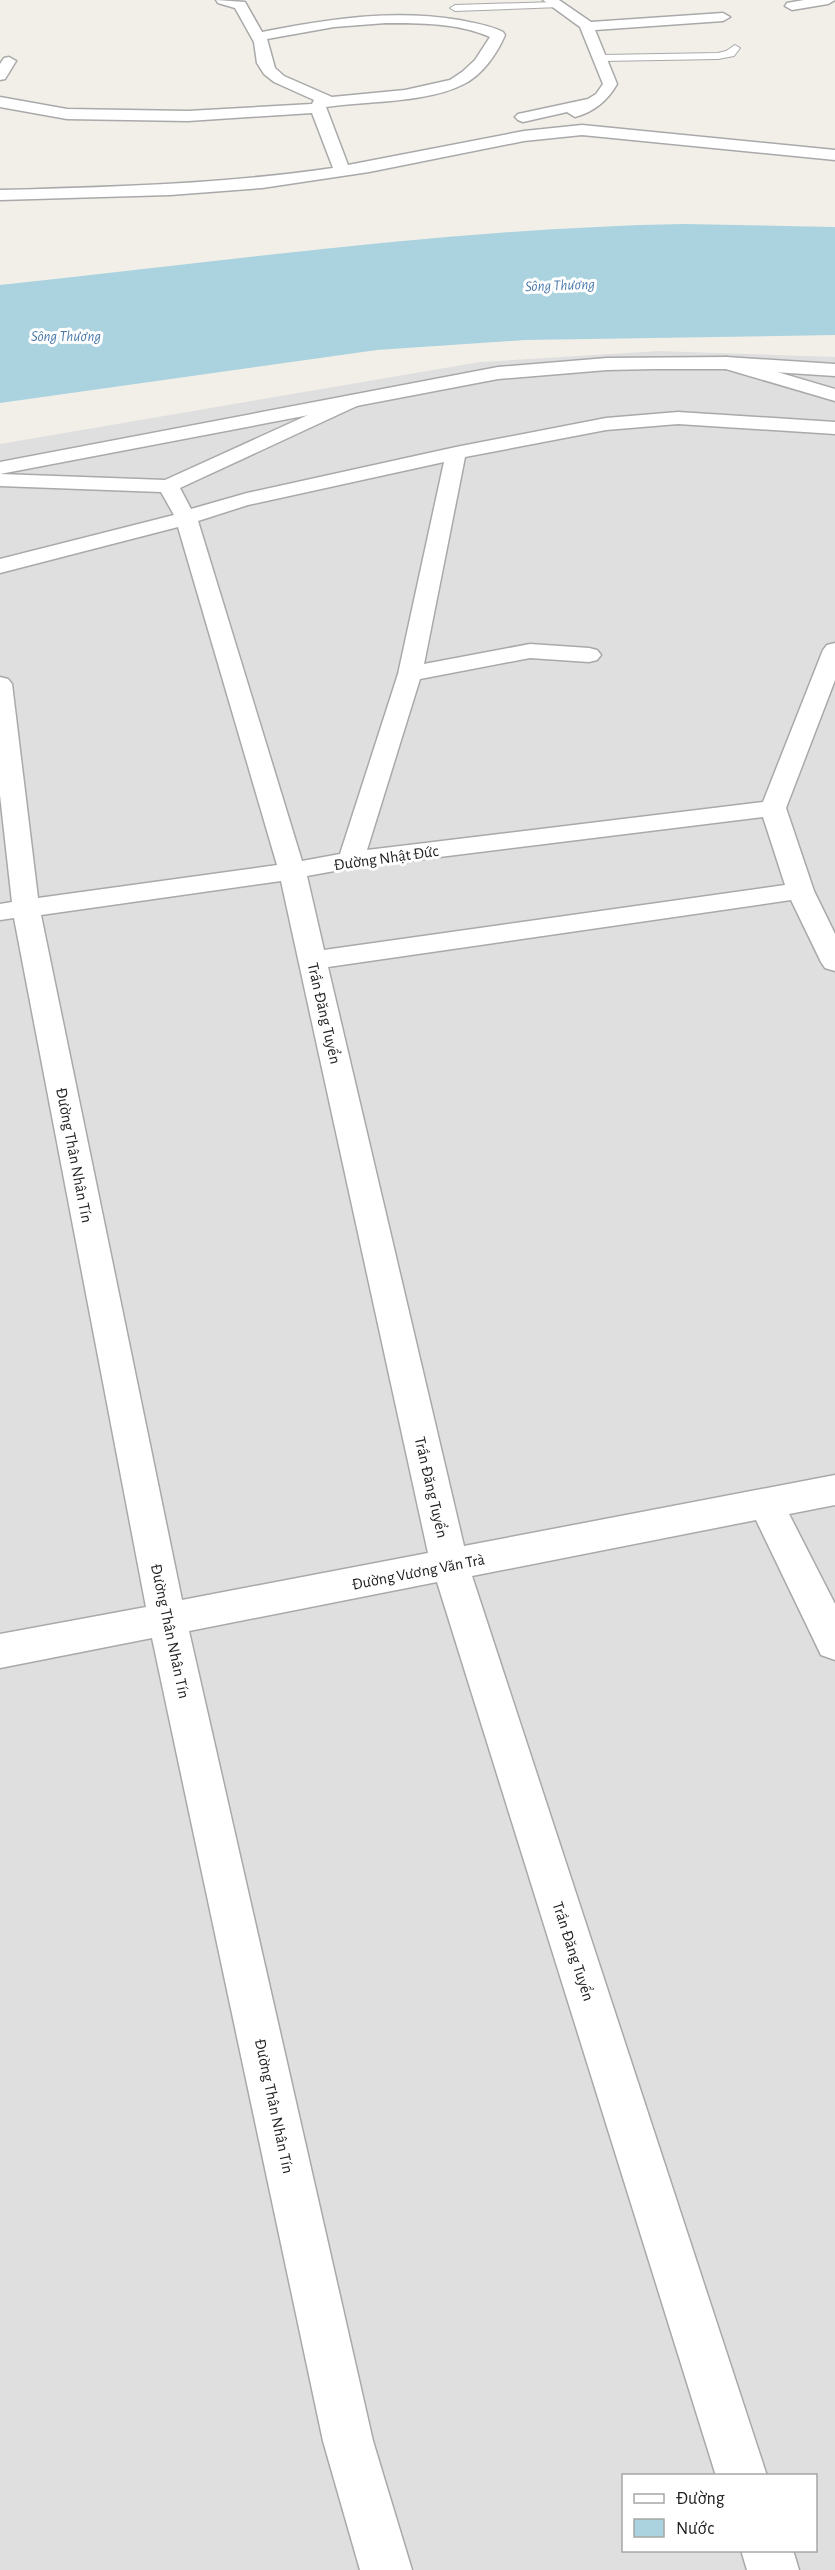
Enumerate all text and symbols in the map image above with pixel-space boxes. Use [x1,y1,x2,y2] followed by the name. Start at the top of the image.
[525,277,595,294] water label: Sông Thương
[31,329,101,344] water label: Sông Thương
[333,843,440,873] street label: Đường Nhật Đức
[304,961,345,1066] street label: Trần Đăng Tuyển
[53,1086,95,1224] street label: Đường Thân Nhân Tín
[411,1435,452,1540] street label: Trần Đăng Tuyển
[350,1551,486,1593] street label: Đường Vương Văn Trà
[148,1562,192,1700] street label: Đường Thân Nhân Tín
[549,1899,599,2003] street label: Trần Đăng Tuyển
[252,2037,296,2175] street label: Đường Thân Nhân Tín
[622,2474,817,2552] legend
[676,2490,725,2508] text: Đường
[676,2520,714,2538] text: Nước

